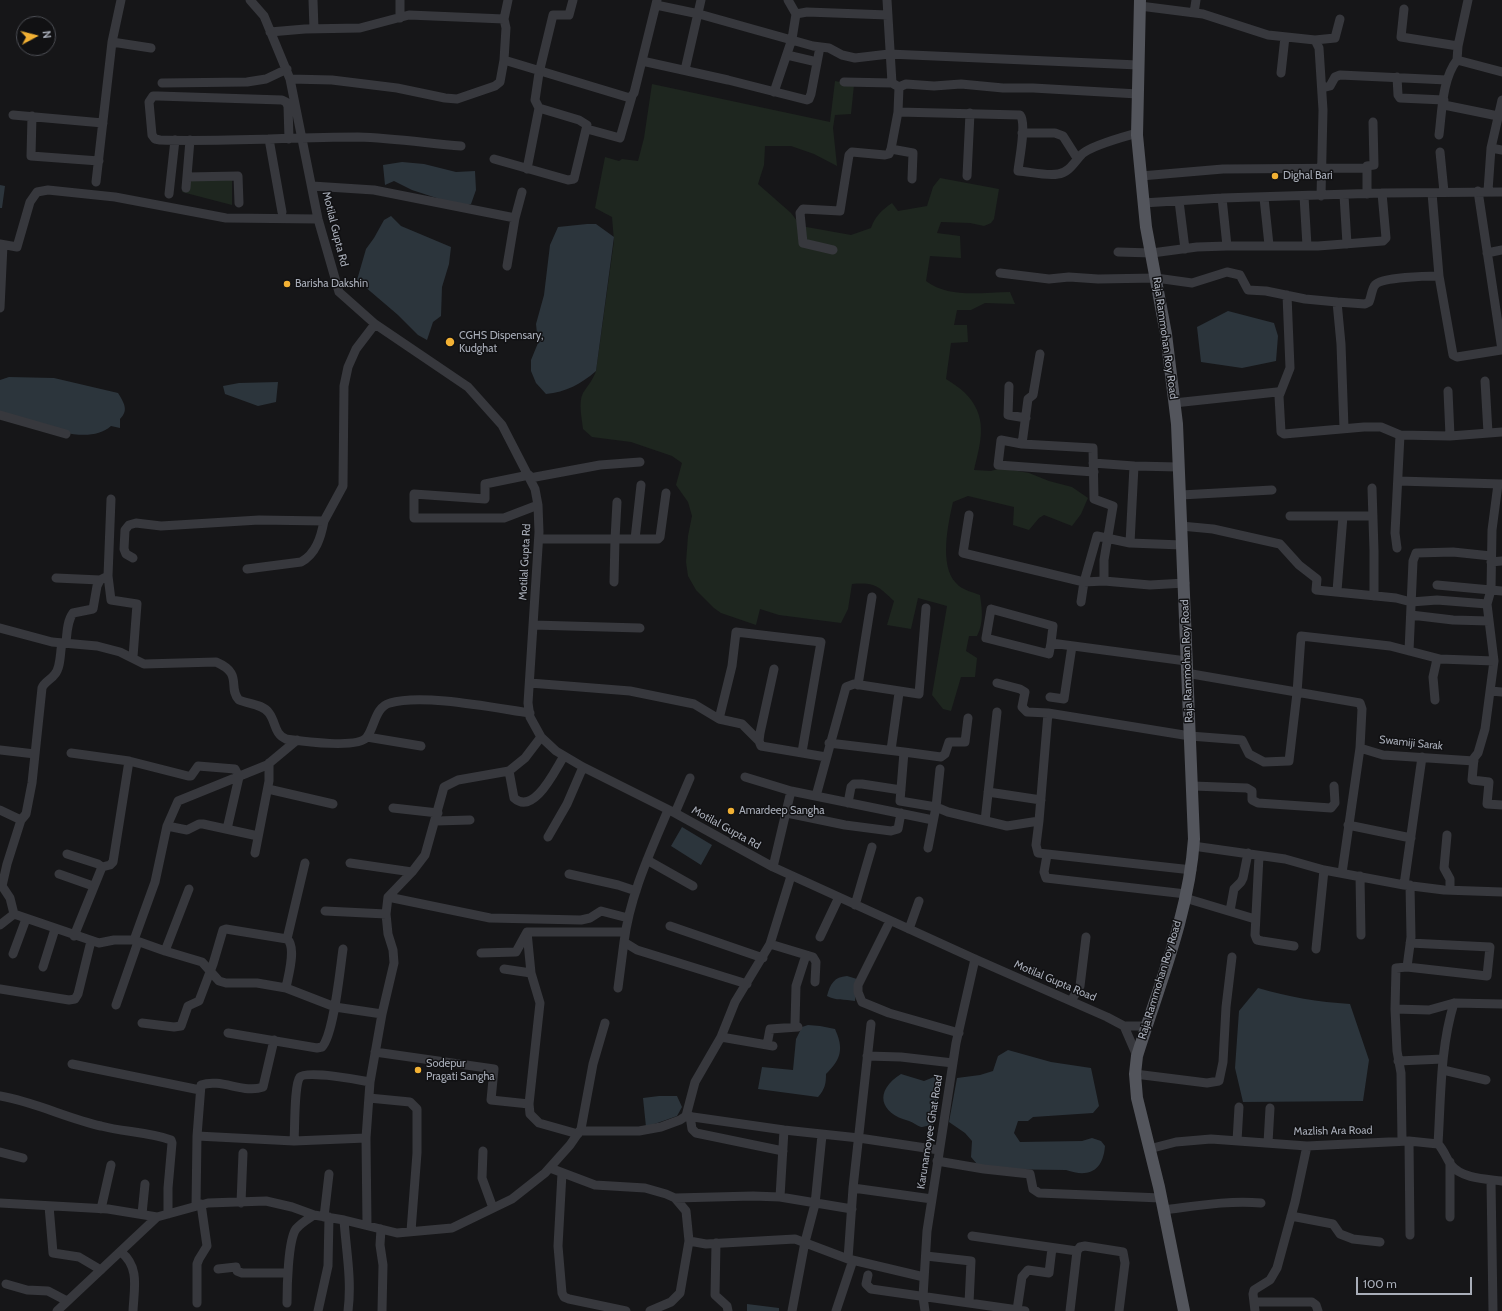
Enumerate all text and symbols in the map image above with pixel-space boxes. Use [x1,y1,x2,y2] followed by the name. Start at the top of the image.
[16,16,56,56] north arrow
[39,30,54,39] text: N
[1283,169,1333,183] place label: Dighal Bari
[1270,171,1280,181] marker: Dighal Bari
[319,190,351,268] street label: Motilal Gupta Rd
[1150,276,1180,400] street label: Raja Rammohan Roy Road
[295,277,368,291] place label: Barisha Dakshin
[282,279,292,289] marker: Barisha Dakshin
[459,329,543,355] place label: CGHS Dispensary, Kudghat
[444,336,456,348] marker: CGHS Dispensary, Kudghat
[516,523,534,601] street label: Motilal Gupta Rd
[1178,599,1196,723] street label: Raja Rammohan Roy Road
[1379,733,1443,753] street label: Swamiji Sarak
[689,804,763,852] street label: Motilal Gupta Rd
[739,804,825,818] place label: Amardeep Sangha
[726,806,736,816] marker: Amardeep Sangha
[1136,919,1184,1041] street label: Raja Rammohan Roy Road
[1012,958,1098,1004] street label: Motilal Gupta Road
[426,1057,495,1083] place label: Sodepur Pragati Sangha
[413,1065,423,1075] marker: Sodepur Pragati Sangha
[914,1074,946,1190] street label: Karunamoyee Ghat Road
[1293,1124,1373,1138] street label: Mazlish Ara Road
[1358,1269,1474,1295] scale bar
[1363,1276,1397,1291] text: 100 m

